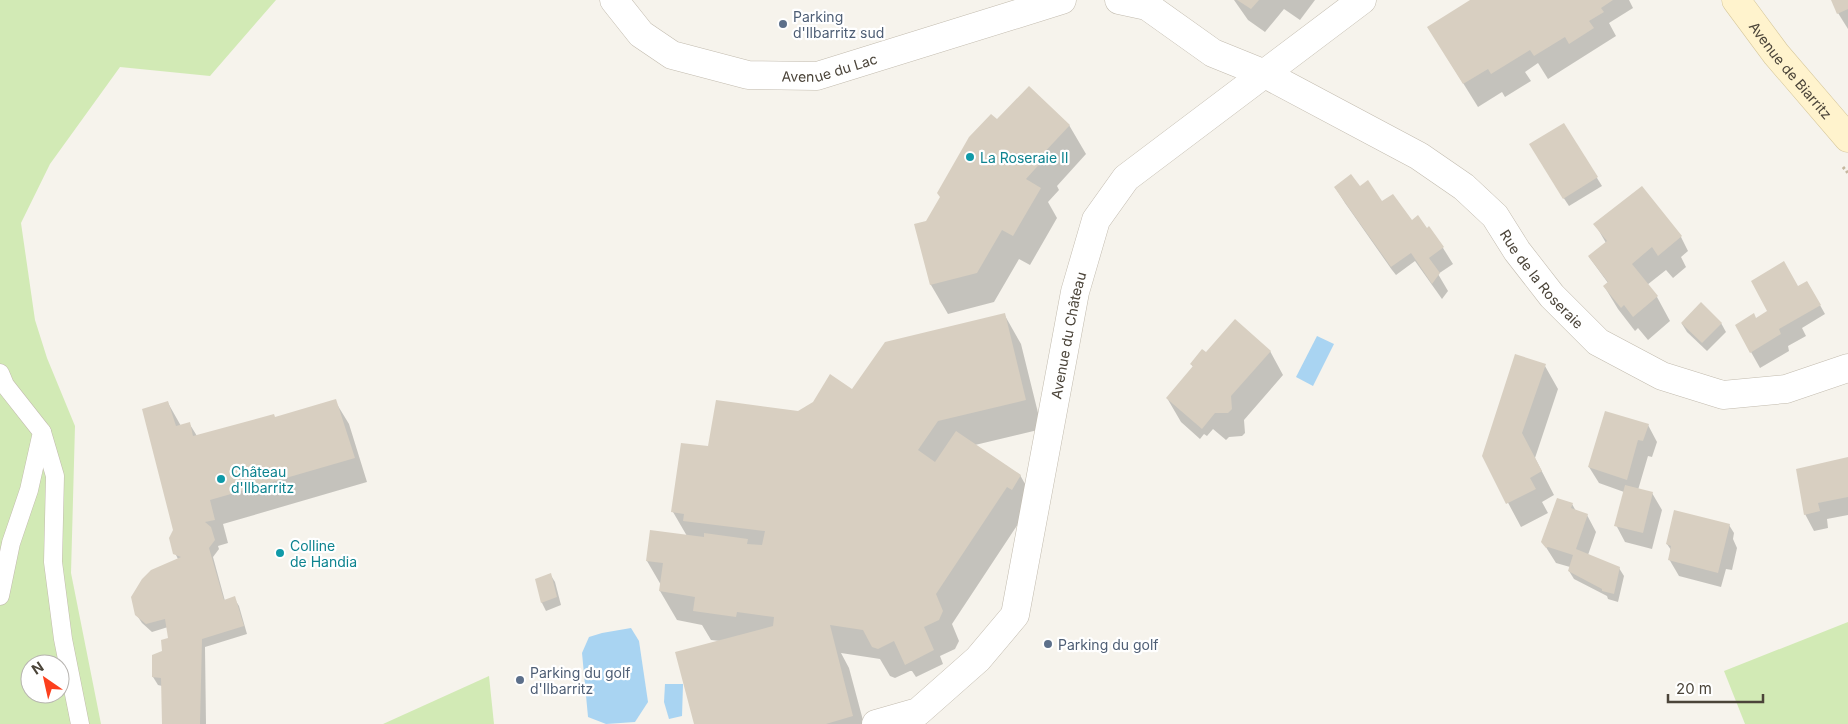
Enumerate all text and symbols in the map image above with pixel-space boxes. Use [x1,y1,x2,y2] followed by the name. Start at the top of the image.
[793,8,884,41] place label: Parking d'Ilbarritz sud
[777,18,789,30] marker: Parking d'Ilbarritz sud
[1746,18,1836,122] street label: Avenue de Biarritz
[782,49,879,85] street label: Avenue du Lac
[980,149,1069,166] place label: La Roseraie II
[964,151,976,163] marker: La Roseraie II
[1497,226,1588,332] street label: Rue de la Roseraie
[1047,270,1089,400] street label: Avenue du Château
[231,463,294,496] place label: Château d'Ilbarritz
[215,473,227,485] marker: Château d'Ilbarritz
[290,537,357,570] place label: Colline de Handia
[274,547,286,559] marker: Colline de Handia
[1058,636,1159,653] place label: Parking du golf
[1042,638,1054,650] marker: Parking du golf
[20,654,70,704] north arrow
[28,658,47,678] text: N
[530,664,631,697] place label: Parking du golf d'Ilbarritz
[1668,672,1763,704] scale bar
[514,674,526,686] marker: Parking du golf d'Ilbarritz
[1676,679,1712,698] text: 20 m

